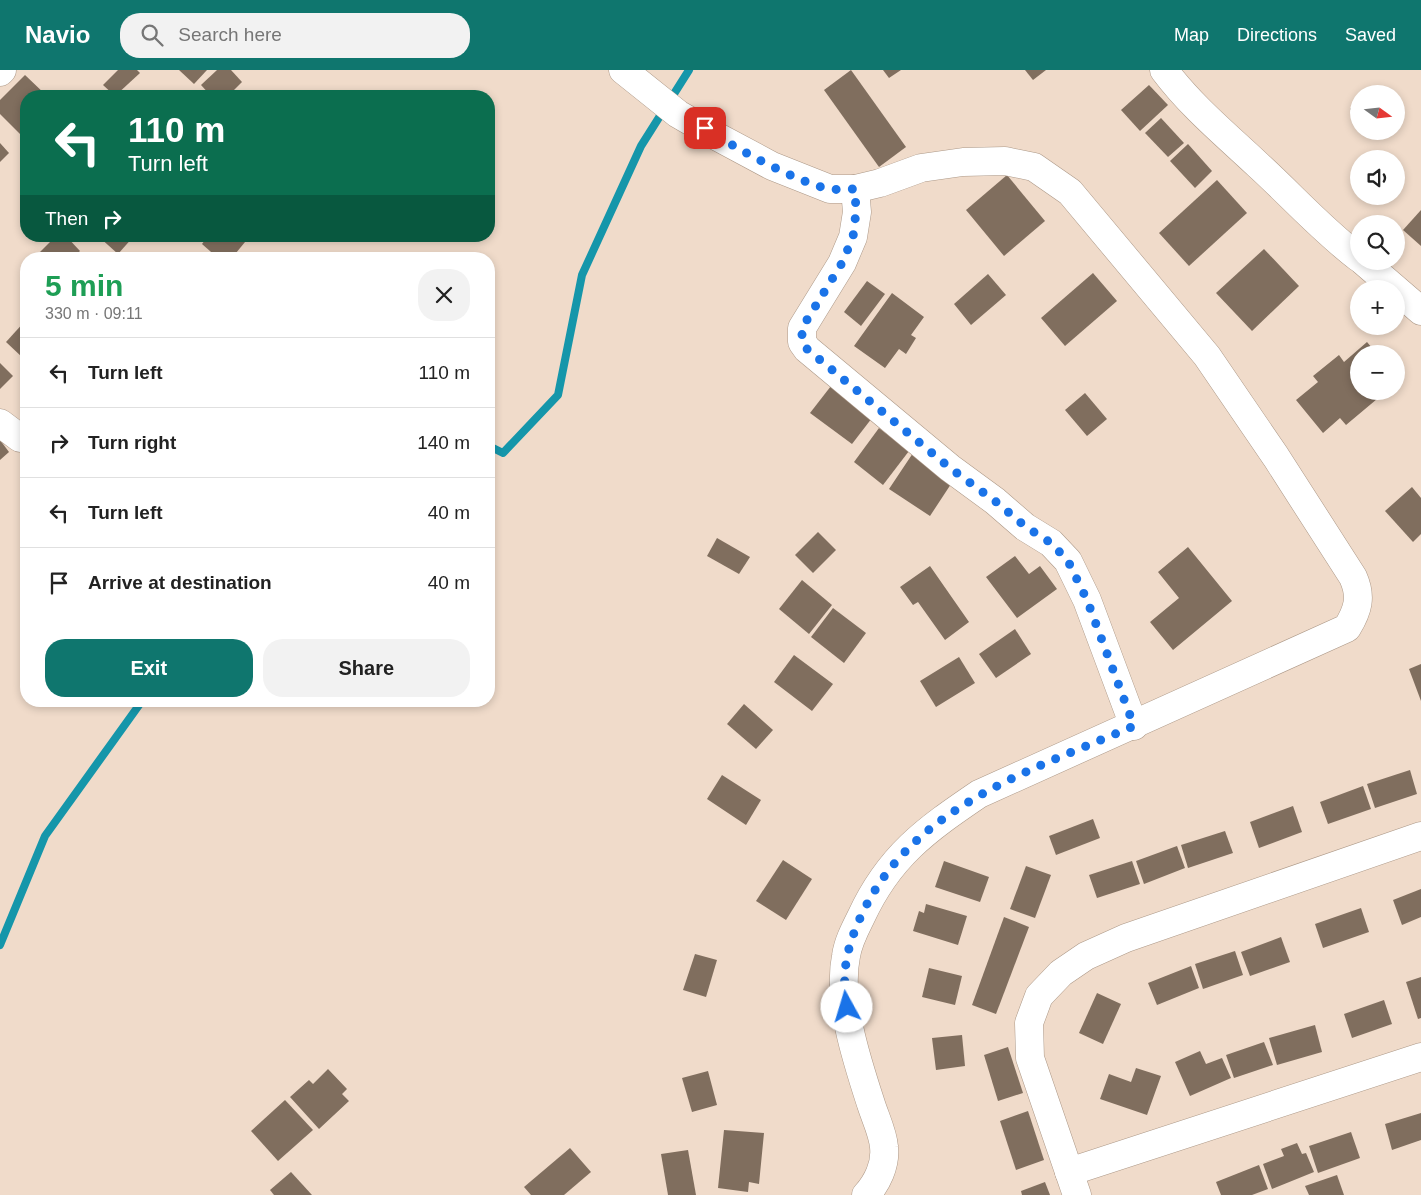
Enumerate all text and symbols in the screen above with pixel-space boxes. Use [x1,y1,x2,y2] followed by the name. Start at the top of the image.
[120,13,470,58] search box
[25,21,90,48] text: Navio
[138,21,166,49] icon: search
[178,24,282,45] text: Search here
[1174,25,1209,45] text: Map
[1237,25,1317,45] text: Directions
[1345,25,1396,45] text: Saved
[1350,85,1405,140] north arrow
[1350,85,1405,400] map controls
[684,107,726,149] pin
[45,110,110,175] icon: left
[128,110,225,149] text: 110 m
[691,114,719,142] icon: arrive
[1350,150,1405,205] button: sound
[128,151,208,176] text: Turn left
[98,205,126,233] icon: right
[45,208,88,229] text: Then
[1350,215,1405,270] button: search
[45,269,123,302] text: 5 min
[418,269,470,321] button: close
[1350,280,1405,335] button: +
[45,305,143,322] text: 330 m · 09:11
[1350,345,1405,400] button: −
[45,359,73,387] icon: left
[88,362,163,383] text: Turn left
[419,362,470,383] text: 110 m
[45,429,73,457] icon: right
[88,432,176,453] text: Turn right
[417,432,470,453] text: 140 m
[45,499,73,527] icon: left
[88,502,163,523] text: Turn left
[428,502,470,523] text: 40 m
[45,569,73,597] icon: arrive
[88,572,272,593] text: Arrive at destination
[428,572,470,593] text: 40 m
[45,639,253,697] button: Exit
[263,639,470,697] button: Share
[820,980,872,1032] position arrow

